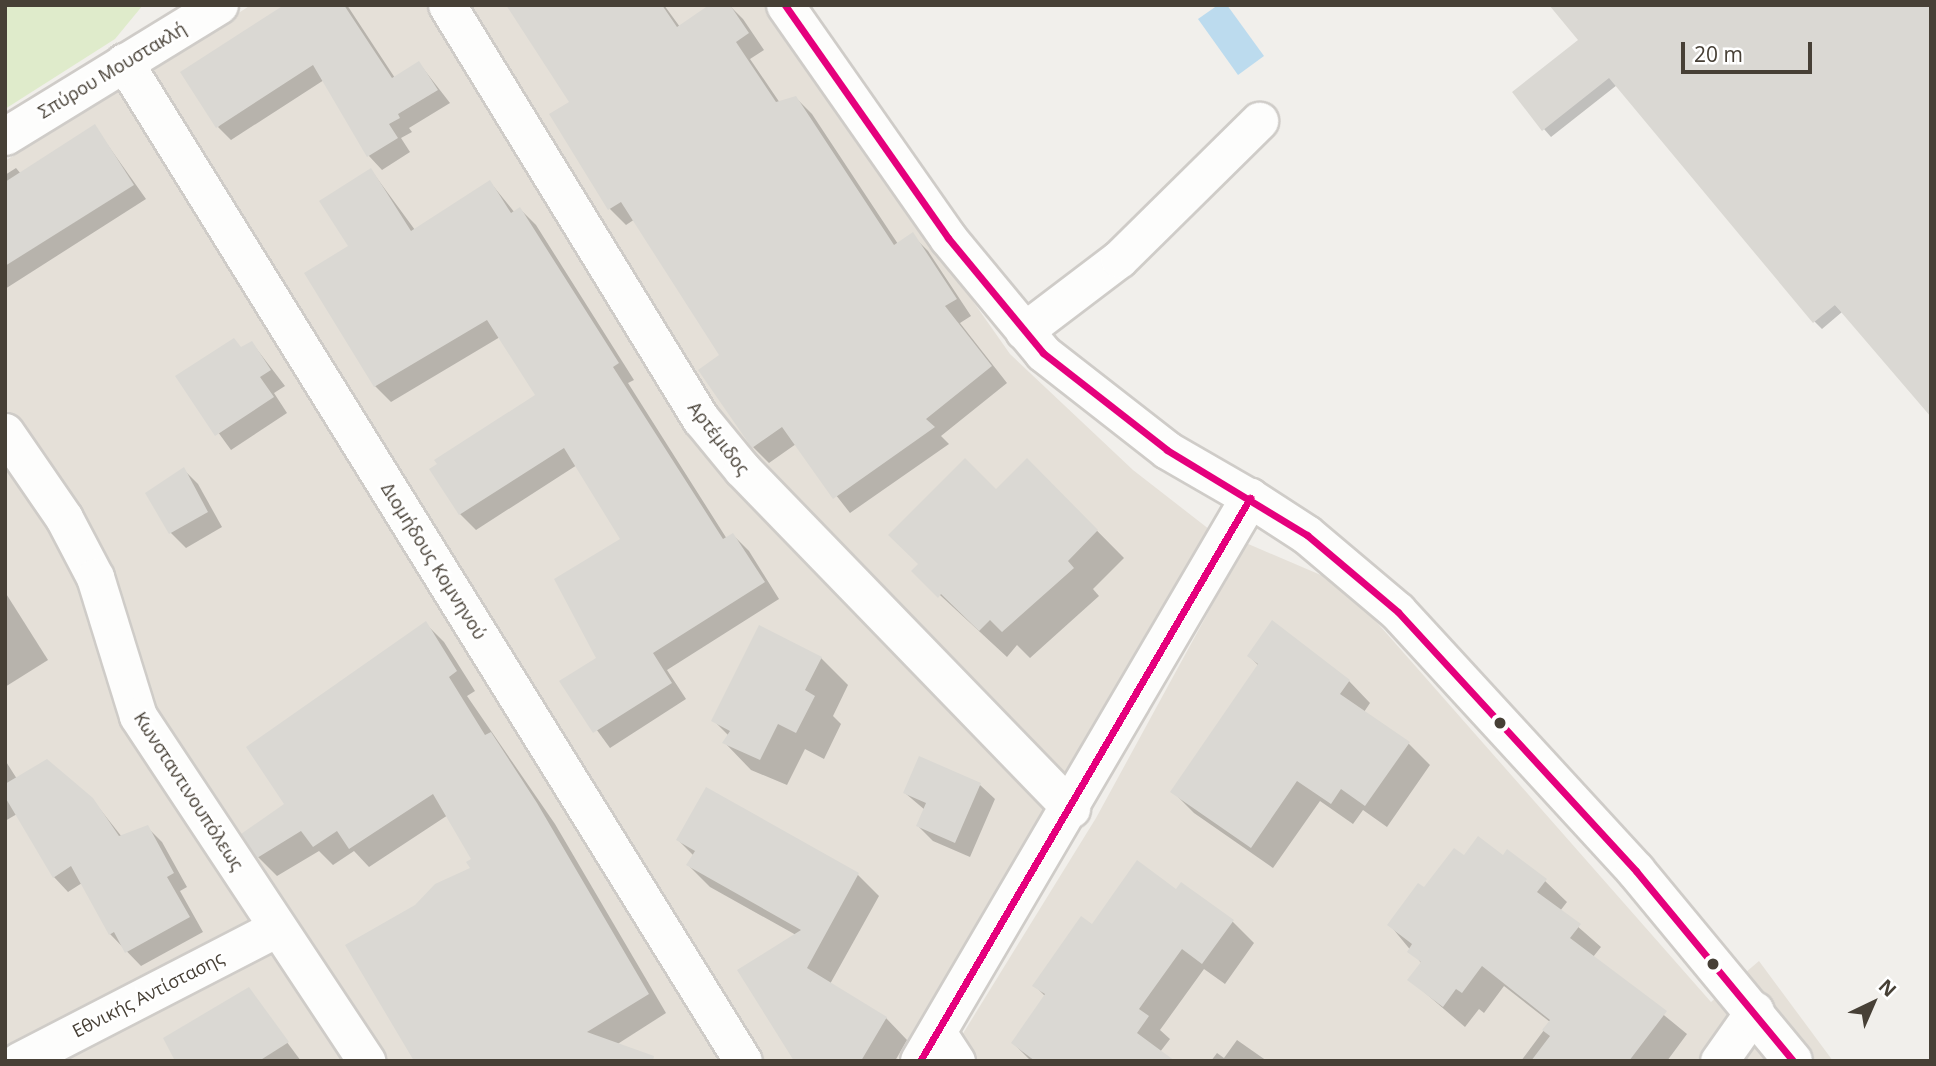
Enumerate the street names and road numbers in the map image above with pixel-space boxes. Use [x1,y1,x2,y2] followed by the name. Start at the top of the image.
[34,17,190,123] street label: Σπύρου Μουστακλή
[684,397,754,479] street label: Αρτέμιδος
[377,479,491,643] street label: Διομήδους Κομνηνού
[130,708,248,874] street label: Κωνσταντινουπόλεως
[69,946,227,1042] street label: Εθνικής Αντίστασης

